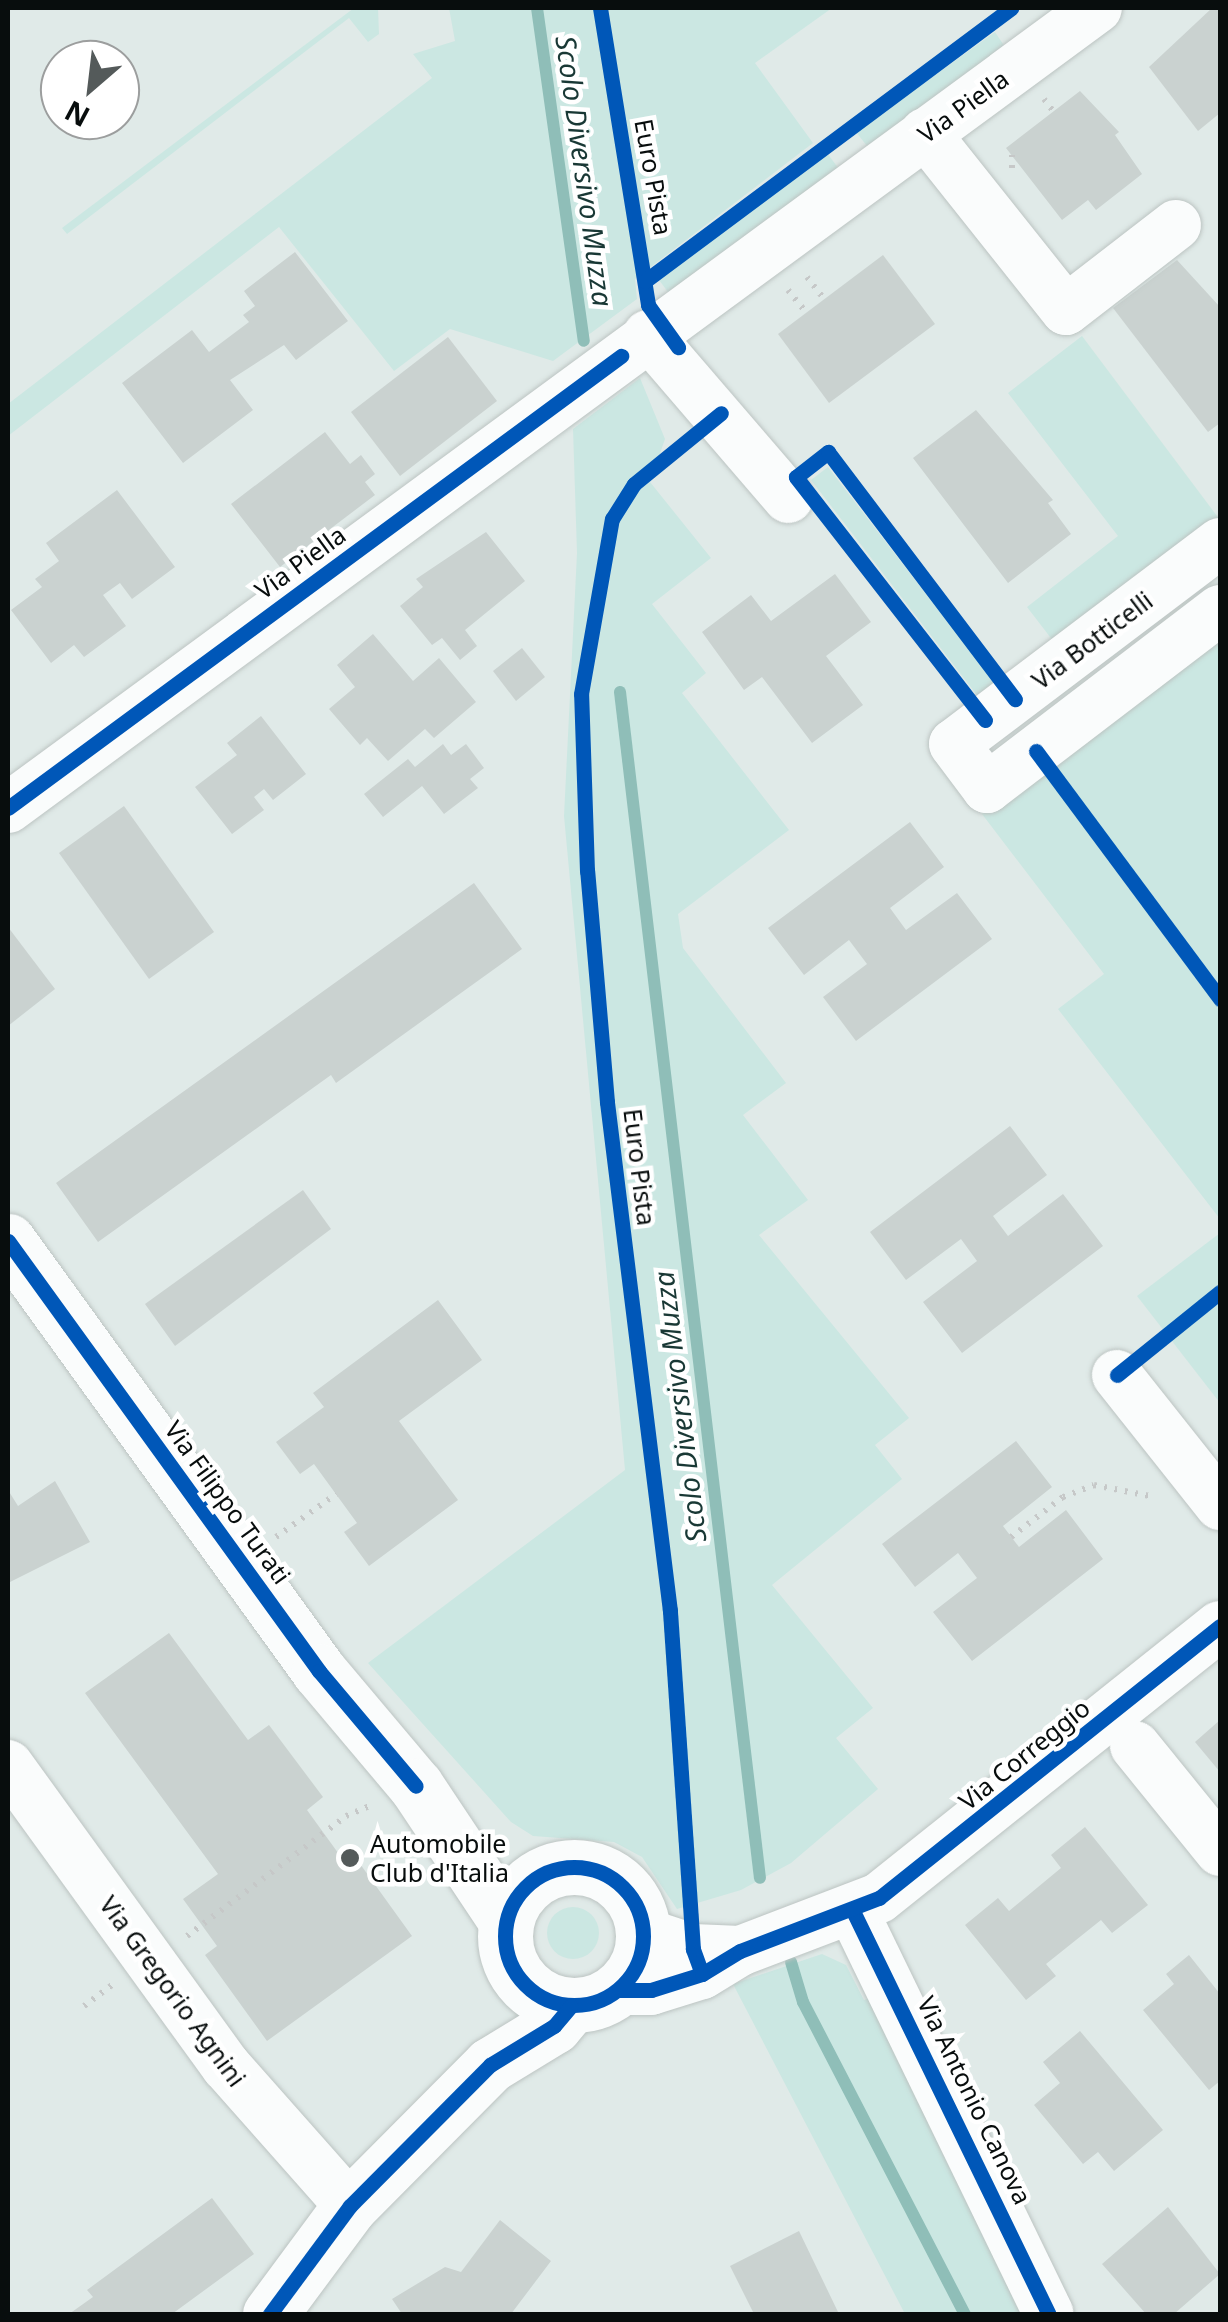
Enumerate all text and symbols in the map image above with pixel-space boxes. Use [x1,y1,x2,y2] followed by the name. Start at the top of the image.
[549,34,621,308] water label: Scolo Diversivo Muzza
[40,40,140,140] north arrow
[912,63,1014,149] street label: Via Piella
[58,93,96,137] text: N
[629,117,679,237] street label: Euro Pista
[249,519,351,605] street label: Via Piella
[1026,585,1158,695] street label: Via Botticelli
[618,1107,662,1227] street label: Euro Pista
[646,1269,712,1545] water label: Scolo Diversivo Muzza
[159,1415,297,1589] street label: Via Filippo Turati
[953,1692,1095,1816] street label: Via Correggio
[370,1829,509,1888] place label: Automobile Club d'Italia
[339,1847,361,1869] marker: Automobile Club d'Italia
[94,1890,252,2092] street label: Via Gregorio Agnini
[912,1991,1038,2209] street label: Via Antonio Canova

